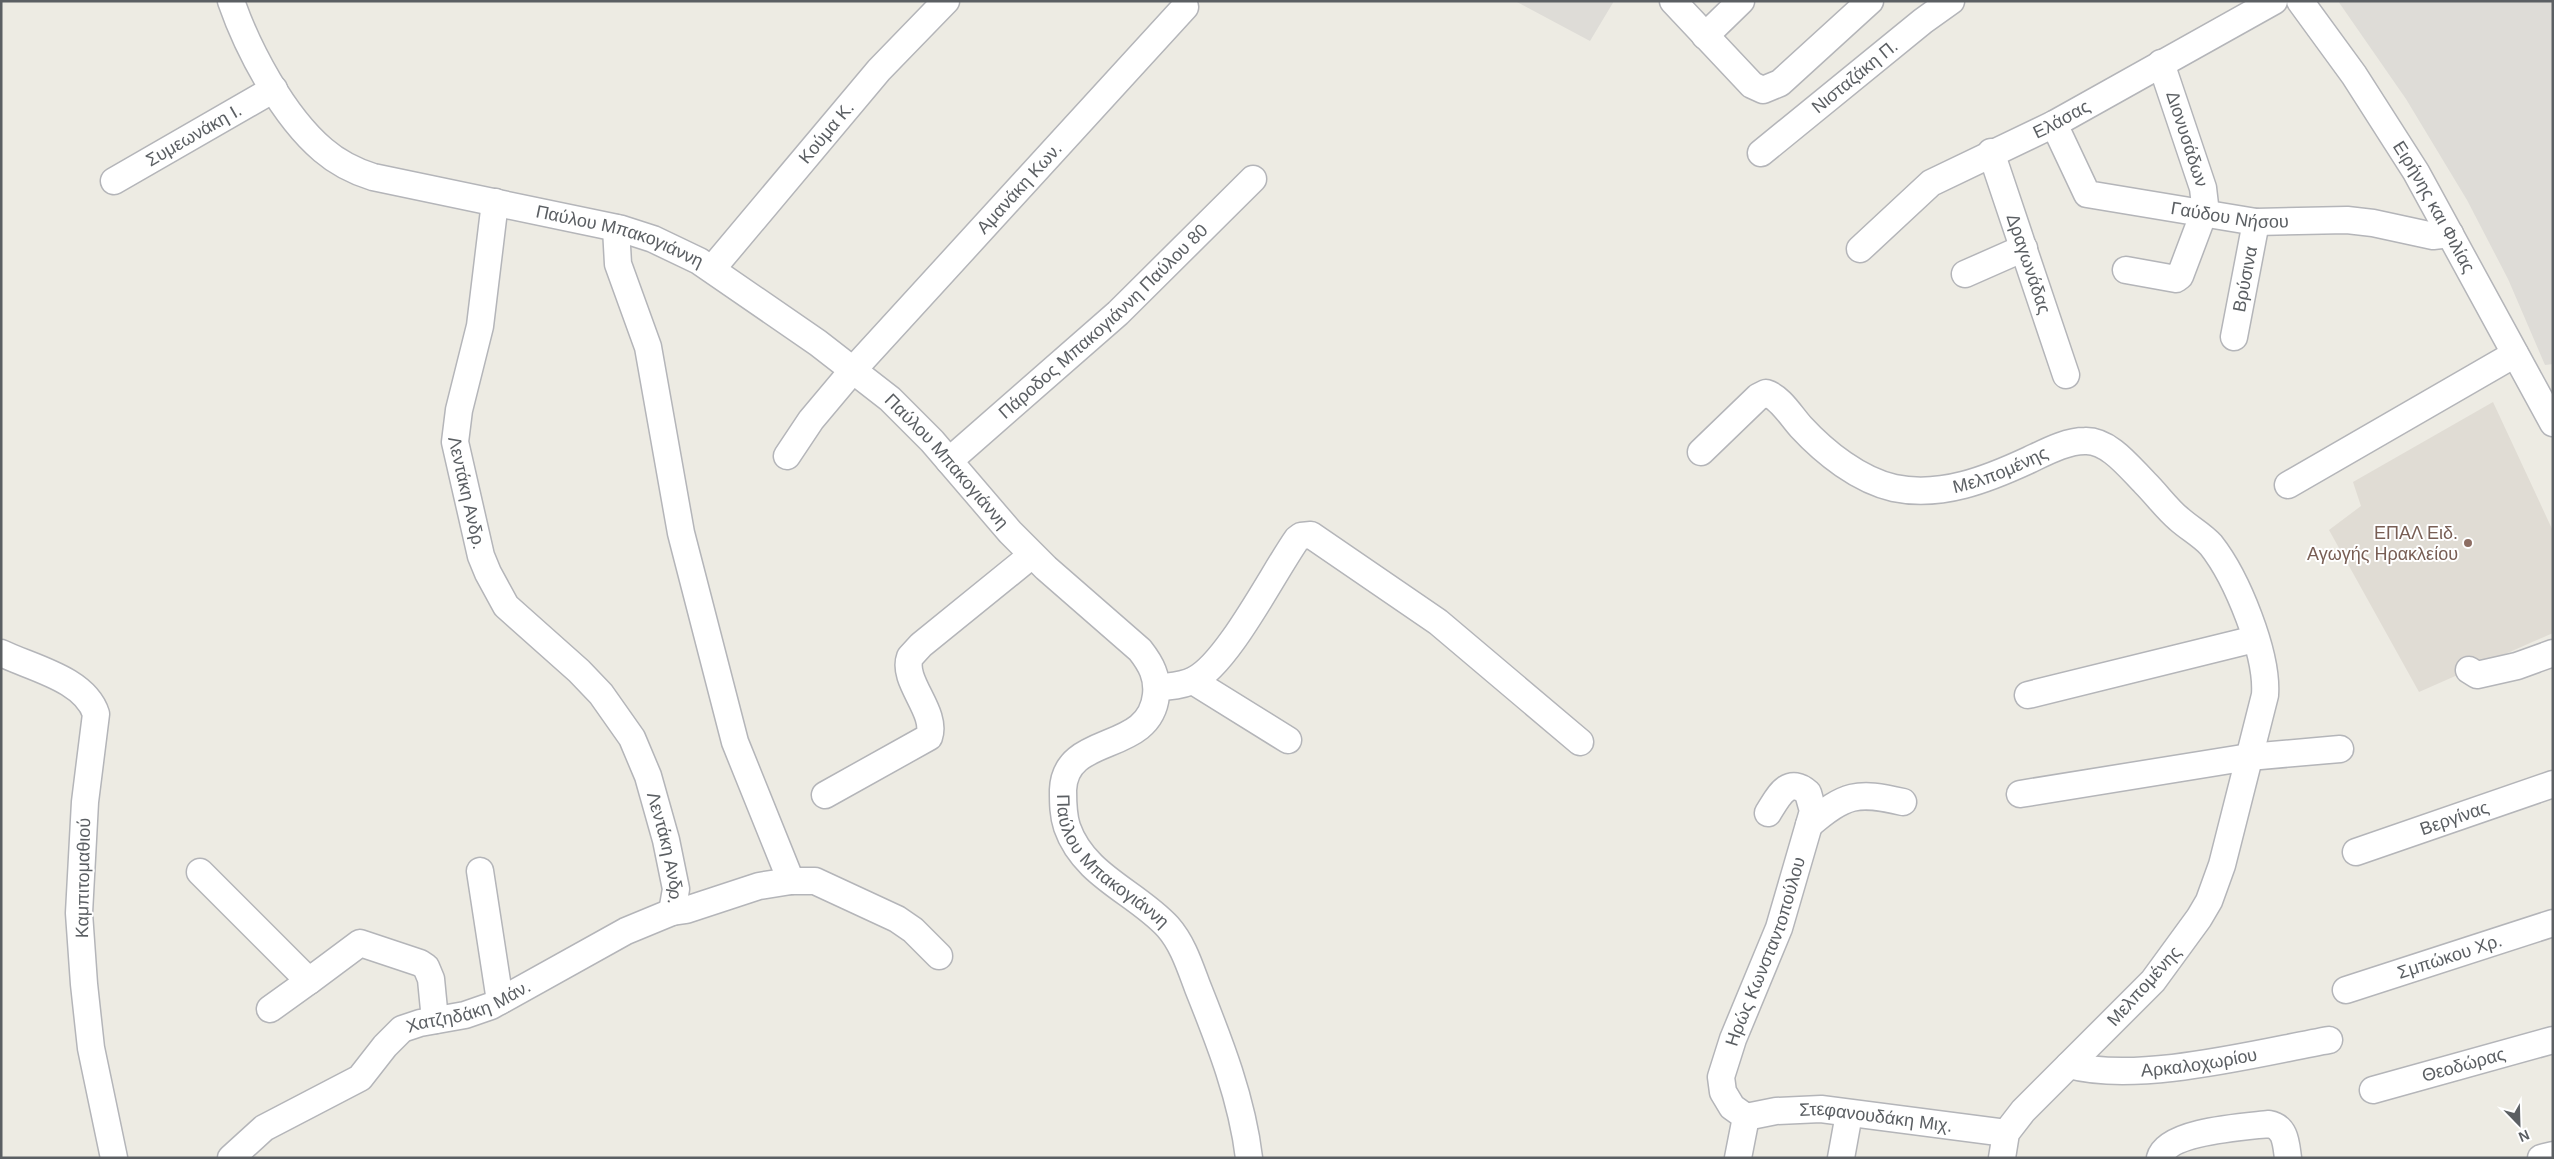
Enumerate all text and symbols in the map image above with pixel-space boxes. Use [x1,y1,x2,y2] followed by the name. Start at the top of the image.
[1808,36,1902,117] street label: Νισταζάκη Π.
[2162,89,2212,189] street label: Διονυσάδων
[2030,96,2093,143] street label: Ελάσας
[795,98,858,168] street label: Κούμα Κ.
[142,100,245,170] street label: Συμεωνάκη Ι.
[2389,137,2479,276] street label: Ειρήνης και Φιλίας
[973,139,1066,238] street label: Αμανάκη Κων.
[2169,198,2289,232] street label: Γαύδου Νήσου
[534,201,706,271] street label: Παύλου Μπακογιάννη
[2003,211,2055,317] street label: Δραγωνάδας
[995,220,1212,423] street label: Πάροδος Μπακογιάννη Παύλου 80
[2229,244,2261,314] street label: Βρύσινα
[881,390,1013,533] street label: Παύλου Μπακογιάννη
[444,435,489,551] street label: Λεντάκη Ανδρ.
[1951,442,2051,497] street label: Μελπομένης
[2307,523,2458,564] place label: ΕΠΑΛ Ειδ. Αγωγής Ηρακλείου
[2462,537,2474,549] marker: ΕΠΑΛ Ειδ. Αγωγής Ηρακλείου
[643,790,686,906] street label: Λεντάκη Ανδρ.
[1053,794,1173,932] street label: Παύλου Μπακογιάννη
[2417,797,2492,839] street label: Βεργίνας
[72,818,94,938] street label: Καμπιτομαθιού
[1721,854,1809,1048] street label: Ηρώς Κωνσταντοπούλου
[2395,930,2504,983] street label: Σμπώκου Χρ.
[2103,942,2185,1030] street label: Μελπομένης
[404,976,534,1037] street label: Χατζηδάκη Μάν.
[2140,1044,2259,1081] street label: Αρκαλοχωρίου
[2420,1044,2508,1086] street label: Θεοδώρας
[1799,1099,1954,1136] street label: Στεφανουδάκη Μιχ.
[2494,1099,2544,1149] north arrow
[2516,1127,2532,1145] text: N

